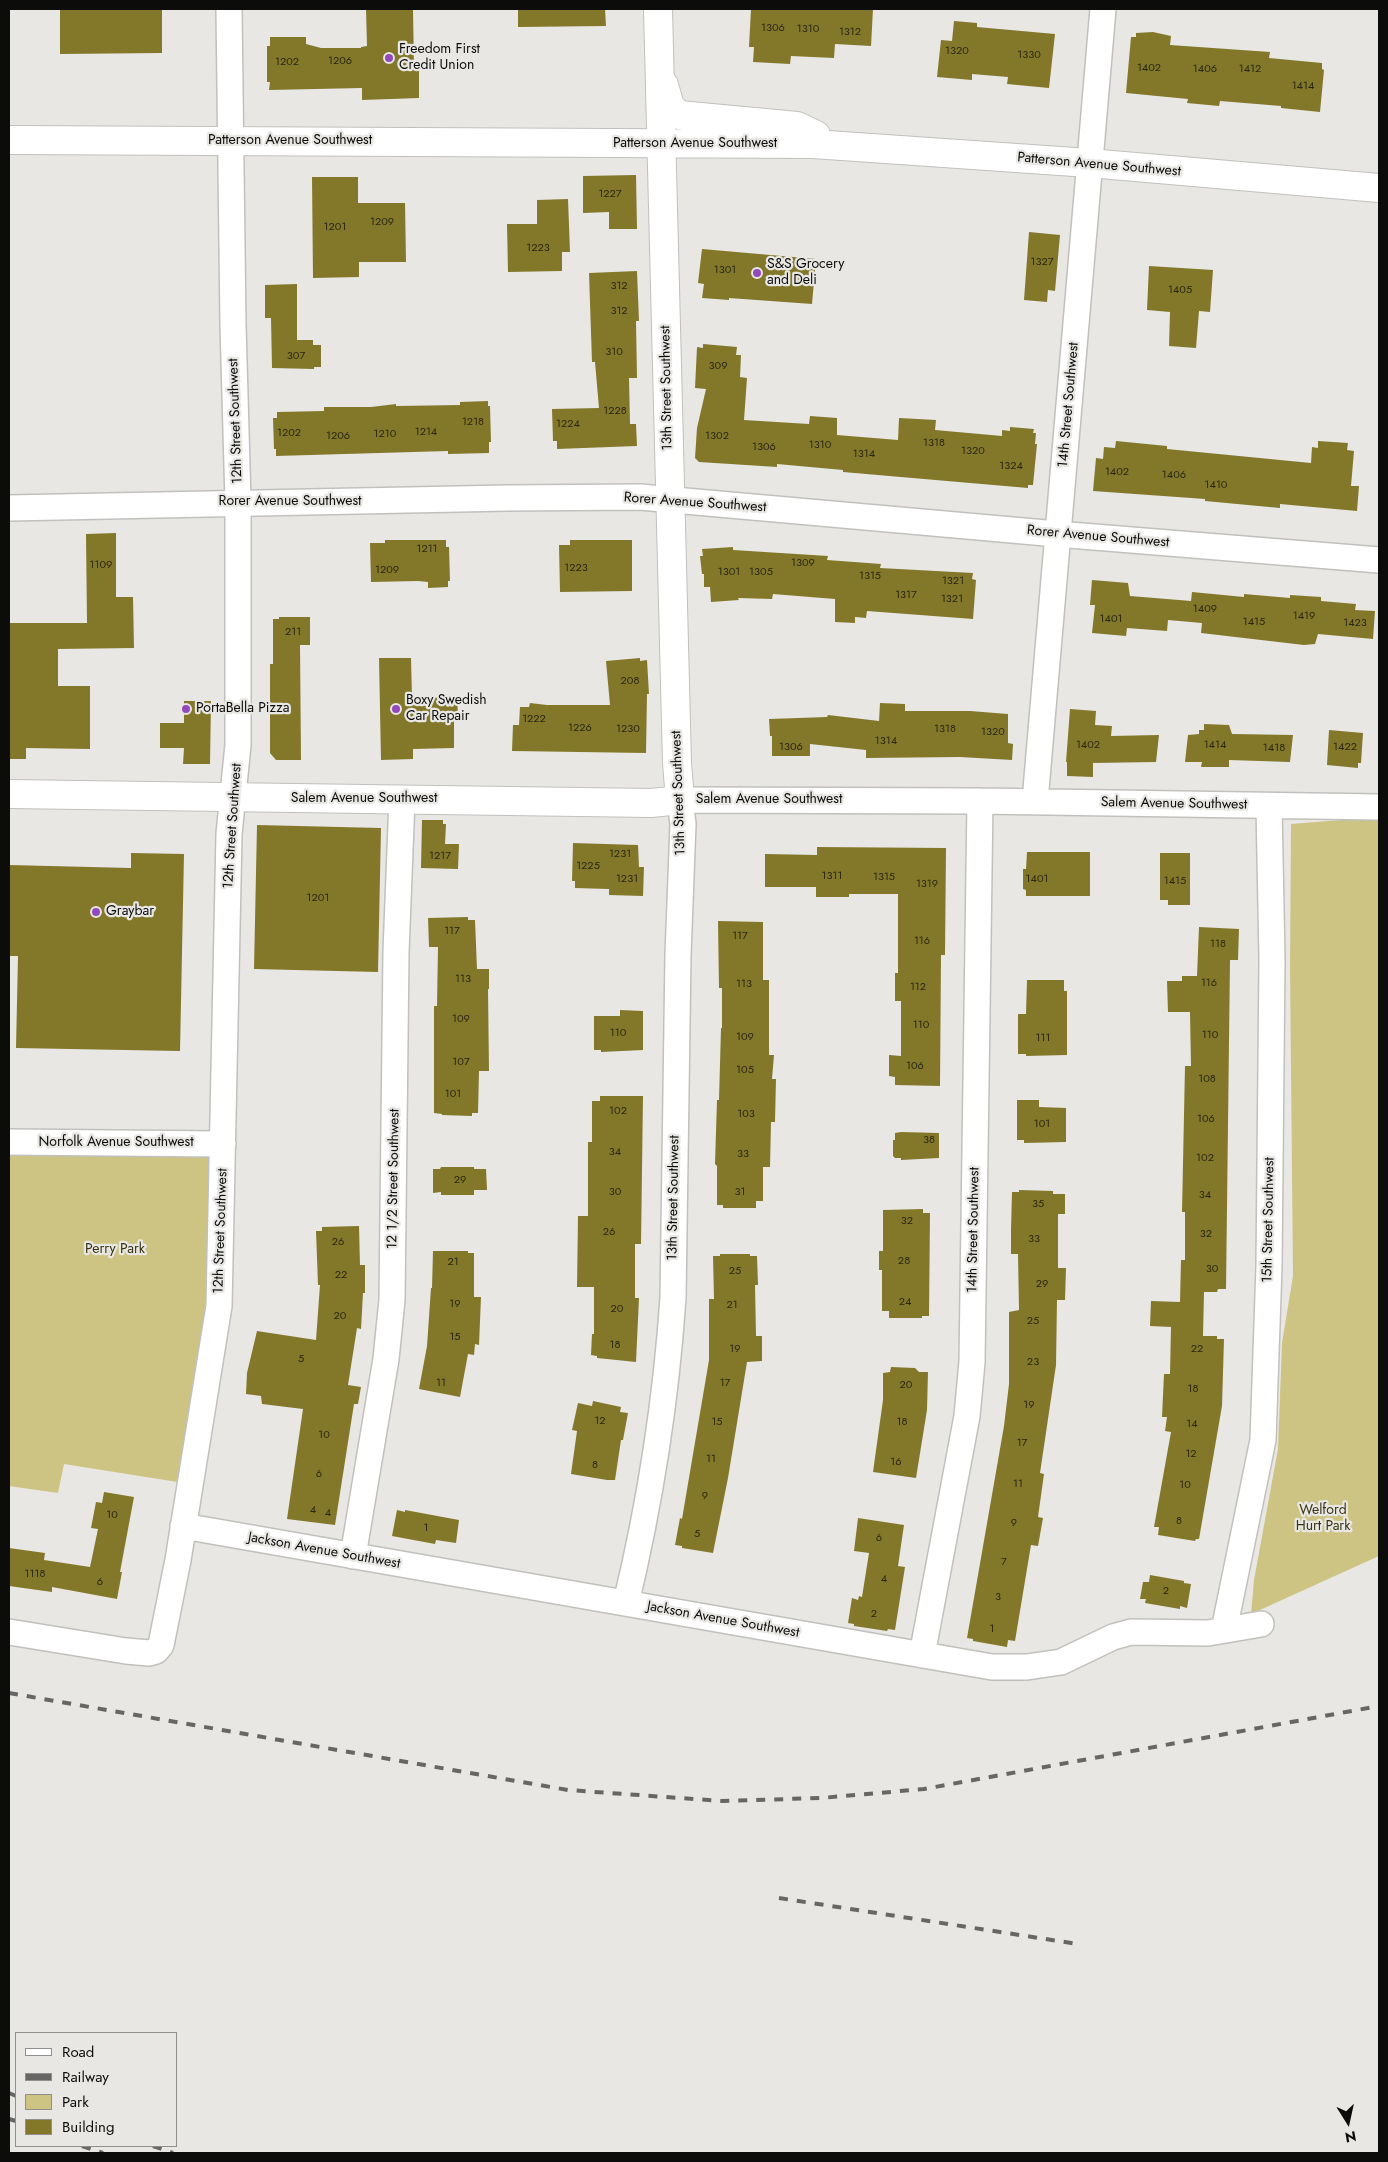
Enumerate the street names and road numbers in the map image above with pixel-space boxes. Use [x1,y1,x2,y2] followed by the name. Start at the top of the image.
[208,133,372,149] street label: Patterson Avenue Southwest
[613,136,777,152] street label: Patterson Avenue Southwest
[1016,149,1182,181] street label: Patterson Avenue Southwest
[658,325,676,451] street label: 13th Street Southwest
[1055,342,1083,468] street label: 14th Street Southwest
[225,358,247,484] street label: 12th Street Southwest
[623,490,767,516] street label: Rorer Avenue Southwest
[219,494,361,510] street label: Rorer Avenue Southwest
[1026,522,1170,552] street label: Rorer Avenue Southwest
[668,730,690,856] street label: 13th Street Southwest
[220,763,246,889] street label: 12th Street Southwest
[291,791,437,807] street label: Salem Avenue Southwest
[696,792,842,808] street label: Salem Avenue Southwest
[1101,794,1247,814] street label: Salem Avenue Southwest
[384,1109,404,1249] street label: 12 1/2 Street Southwest
[38,1135,194,1151] street label: Norfolk Avenue Southwest
[665,1135,683,1261] street label: 13th Street Southwest
[1260,1157,1278,1283] street label: 15th Street Southwest
[965,1167,983,1293] street label: 14th Street Southwest
[210,1168,232,1294] street label: 12th Street Southwest
[247,1529,401,1573] street label: Jackson Avenue Southwest
[646,1598,800,1642] street label: Jackson Avenue Southwest

